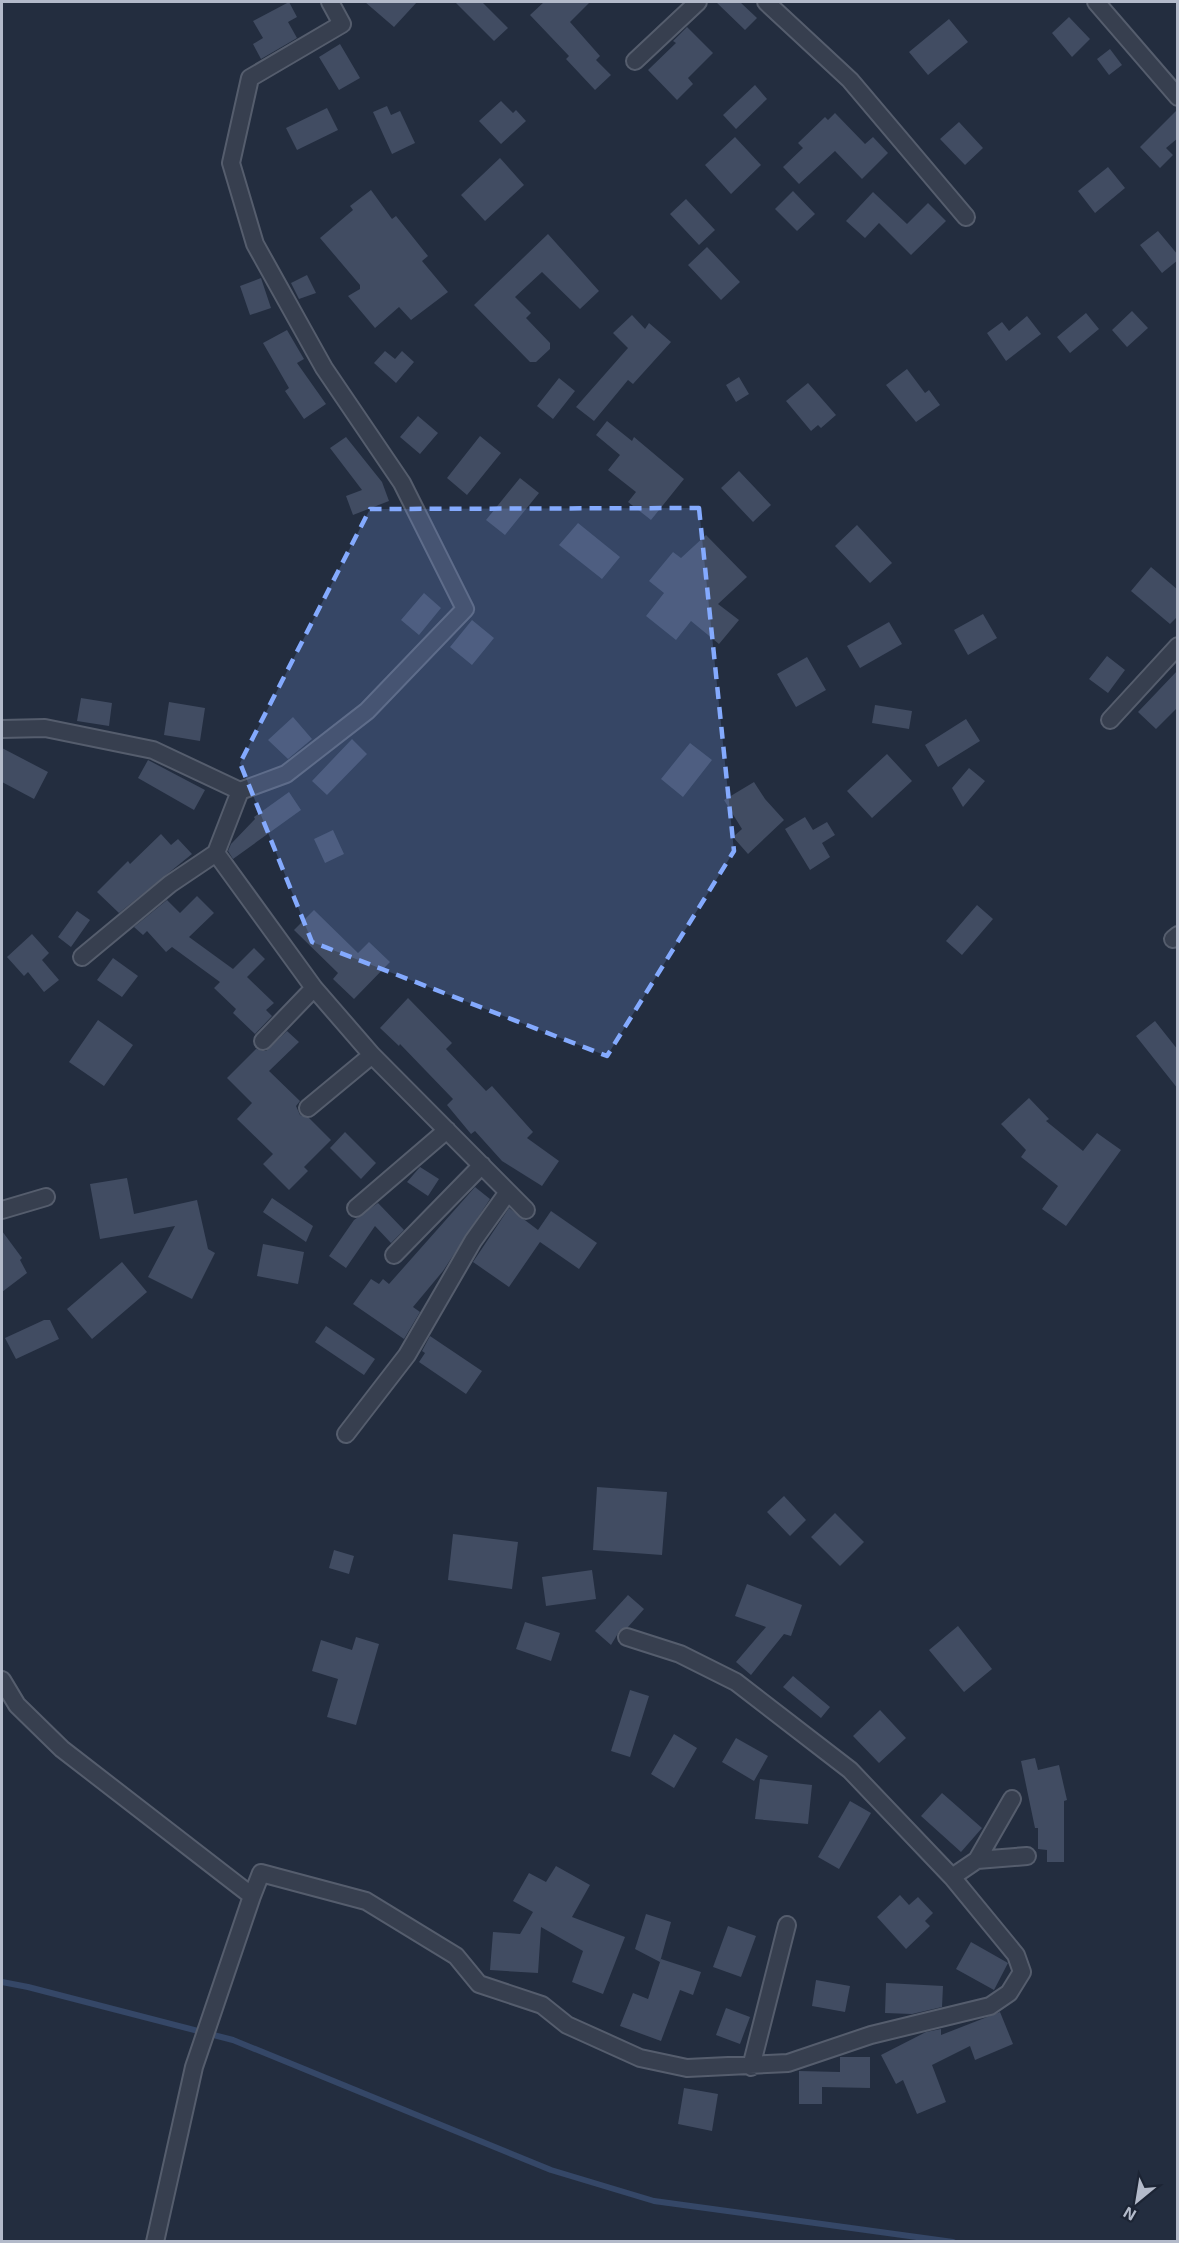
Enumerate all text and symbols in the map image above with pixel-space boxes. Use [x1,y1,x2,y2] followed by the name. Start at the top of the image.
[1107,2171,1167,2231] north arrow
[1119,2203,1139,2226] text: N

